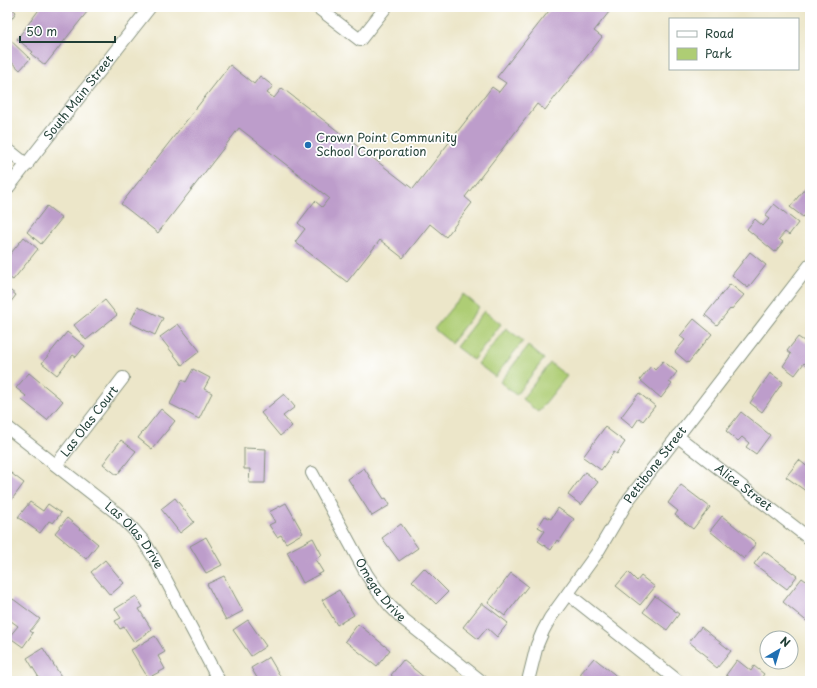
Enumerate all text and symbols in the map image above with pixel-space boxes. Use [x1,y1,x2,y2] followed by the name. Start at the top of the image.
[20,18,115,44] scale bar
[669,18,799,70] legend
[26,22,57,40] text: 50 m
[705,24,734,42] text: Road
[705,44,732,62] text: Park
[39,51,117,143] street label: South Main Street
[316,128,457,160] place label: Crown Point Community School Corporation
[303,140,313,150] marker: Crown Point Community School Corporation
[56,381,122,460] street label: Las Olas Court
[618,422,690,506] street label: Pettibone Street
[711,459,777,515] street label: Alice Street
[101,497,169,572] street label: Las Olas Drive
[351,554,411,626] street label: Omega Drive
[759,630,799,670] north arrow
[777,632,794,651] text: N

